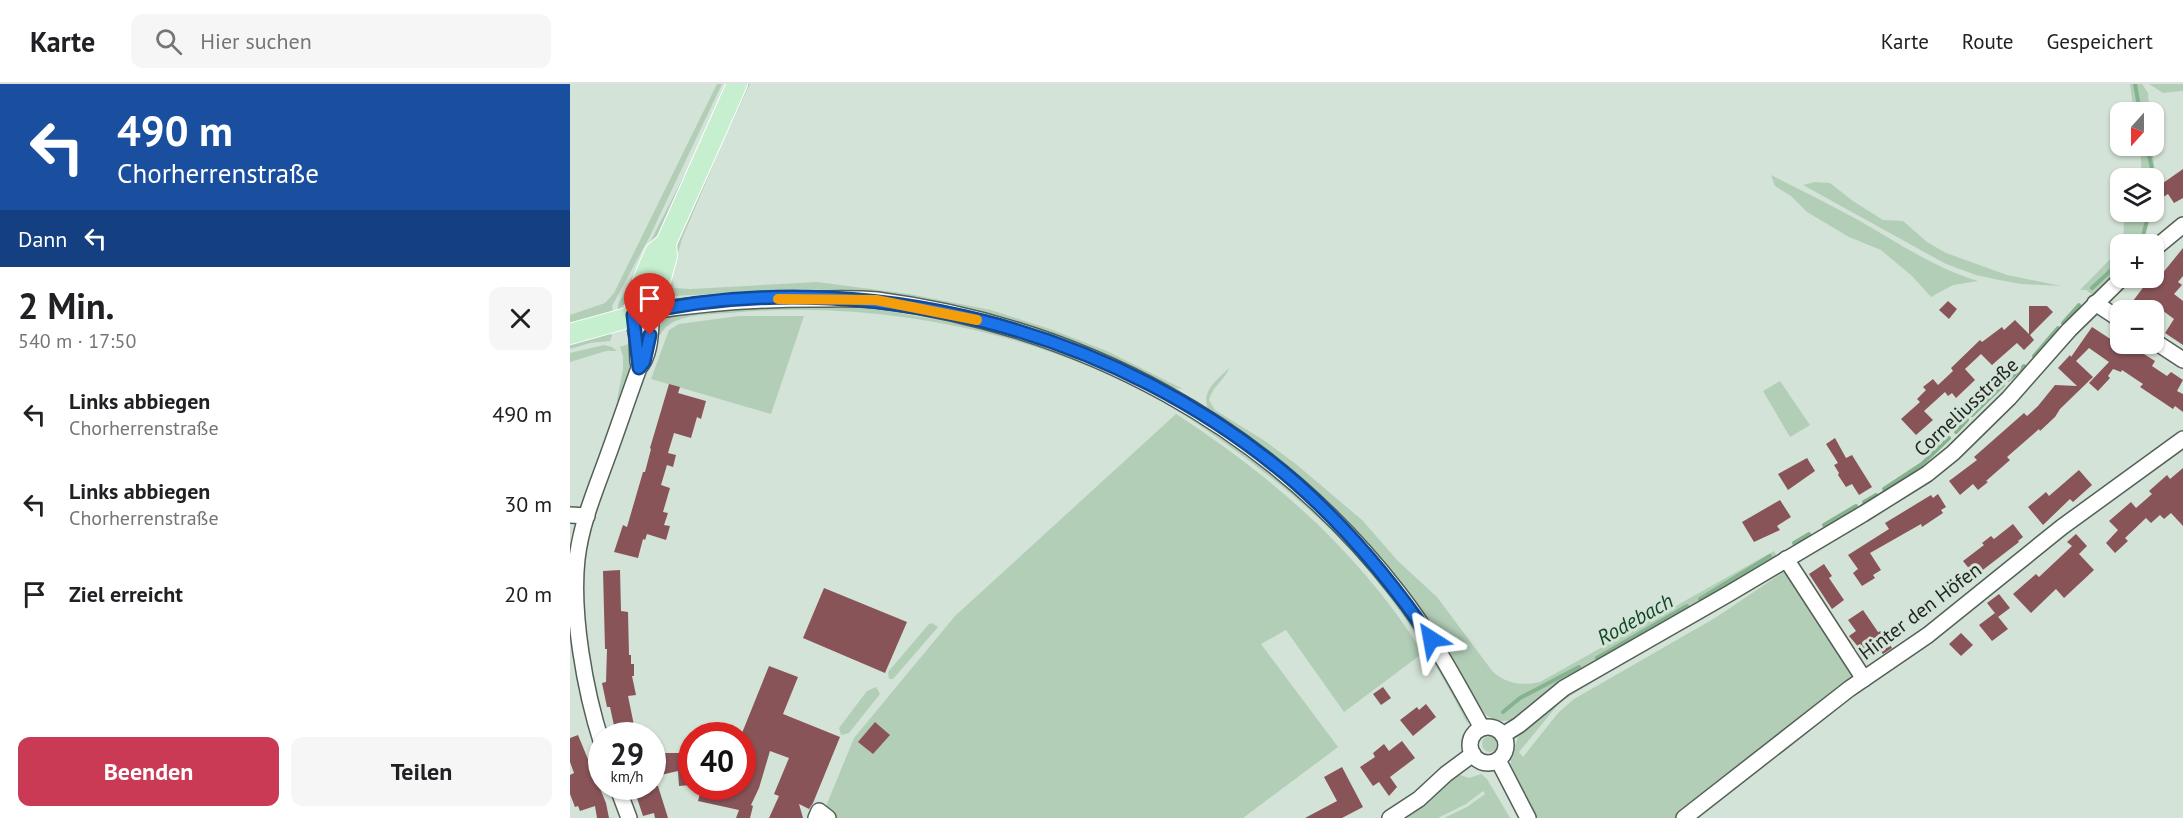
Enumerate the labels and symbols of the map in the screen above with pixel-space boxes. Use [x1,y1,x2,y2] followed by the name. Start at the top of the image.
[2110,102,2164,156] north arrow
[624,273,675,335] pin
[1908,352,2024,462] street label: Corneliusstraße
[1853,556,1987,666] street label: Hinter den Höfen
[1592,587,1678,651] water label: Rodebach
[1399,607,1463,671] position arrow
[678,722,756,800] speed limit sign: 40

